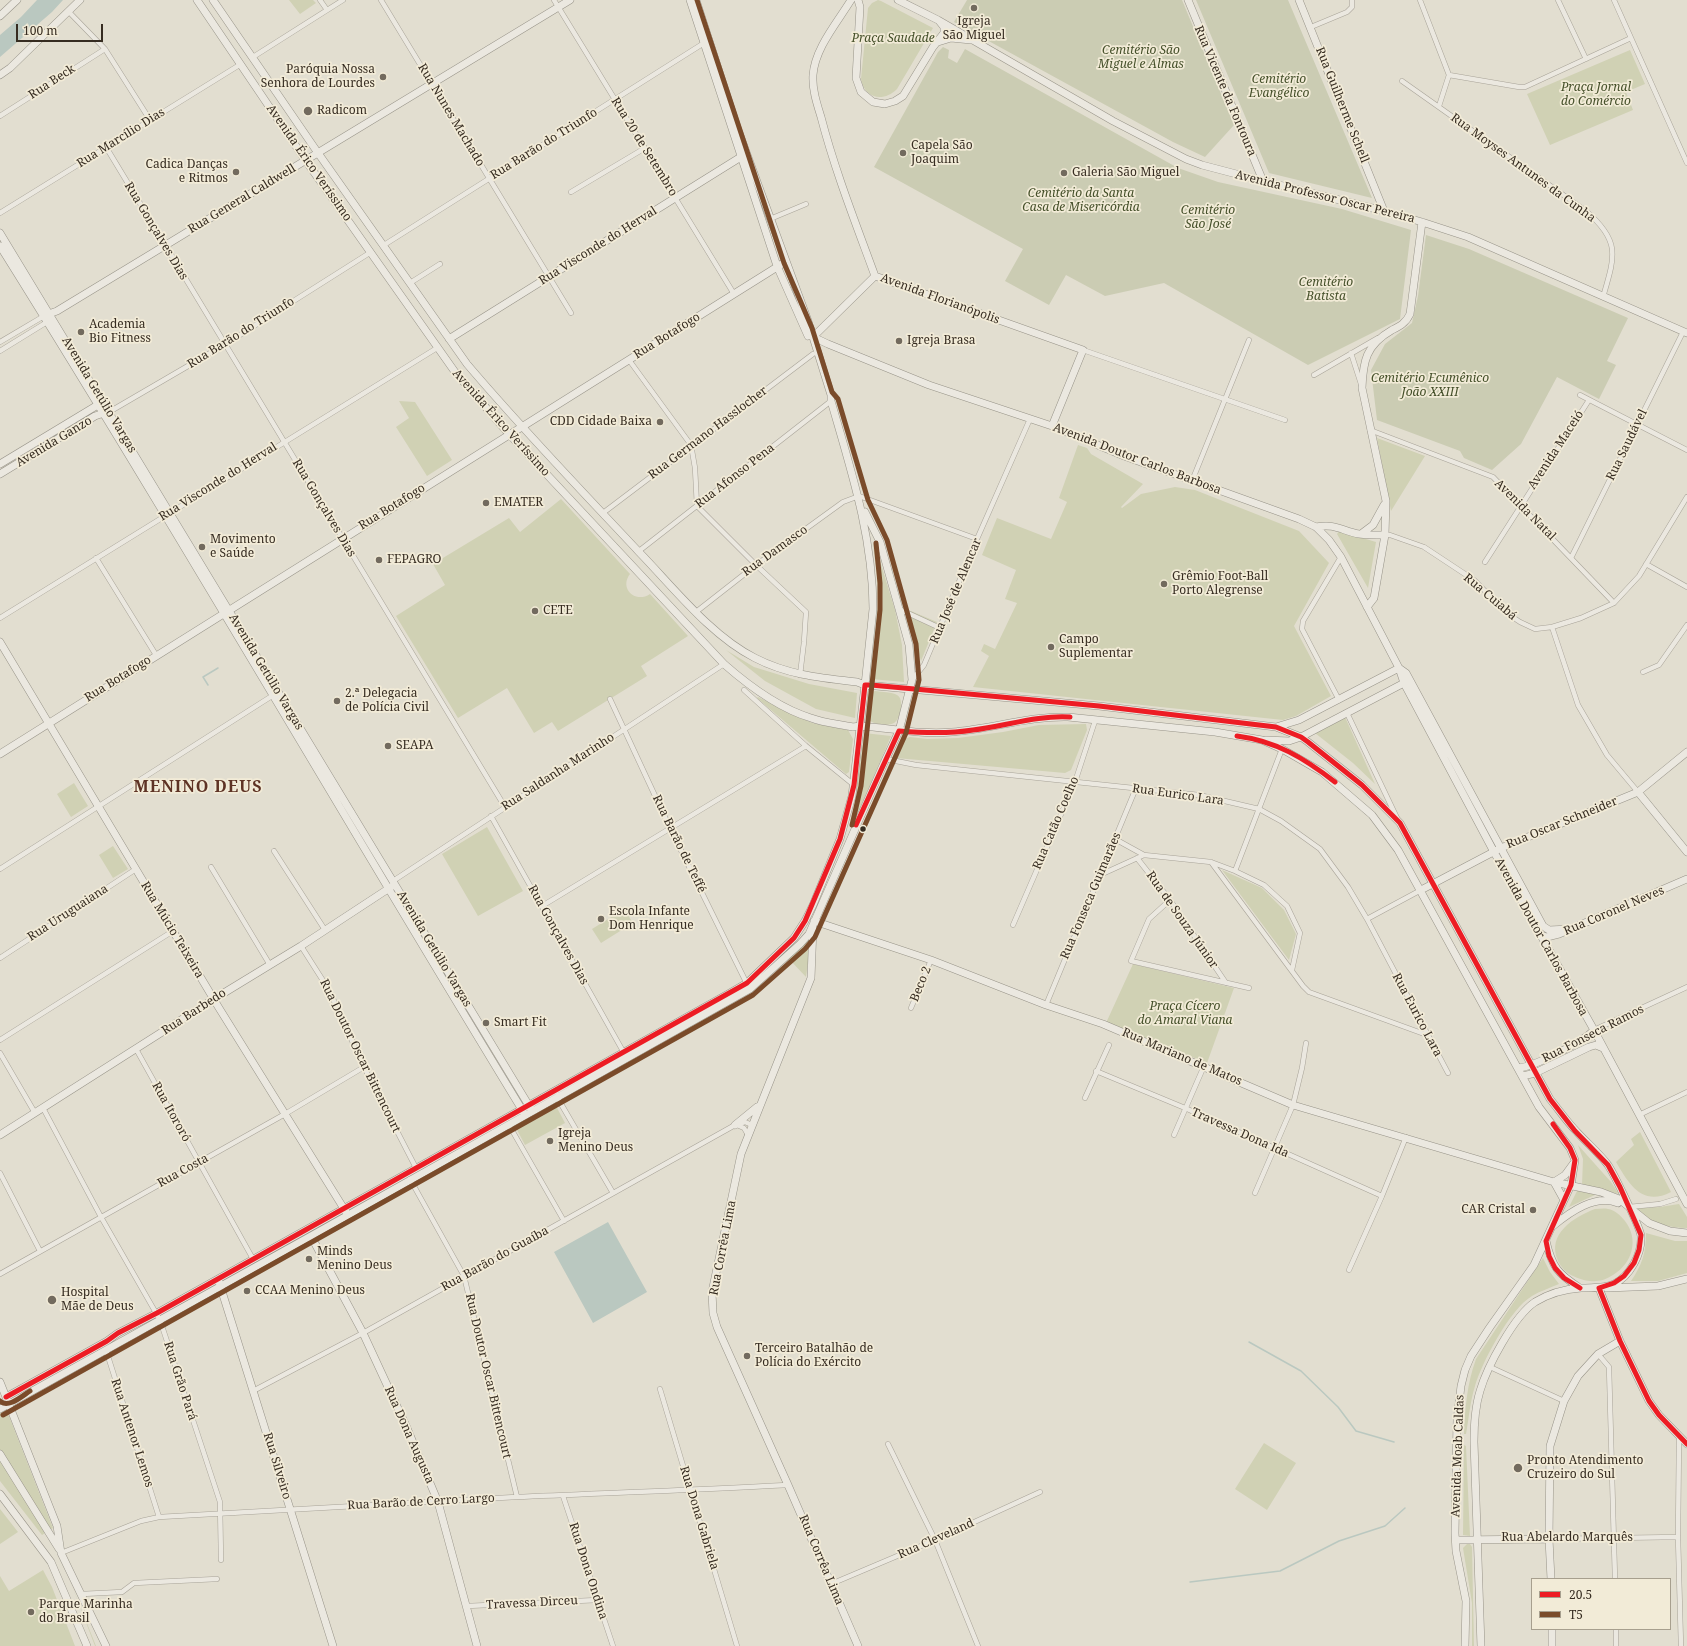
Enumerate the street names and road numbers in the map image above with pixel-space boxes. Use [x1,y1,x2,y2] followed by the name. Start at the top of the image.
[1191,23,1259,159] street label: Rua Vicente da Fontoura
[1312,45,1372,165] street label: Rua Guilherme Schell
[415,61,487,169] street label: Rua Nunes Machado
[26,62,78,102] street label: Rua Beck
[608,95,680,199] street label: Rua 20 de Setembro
[263,102,355,224] street label: Avenida Érico Veríssimo
[74,105,168,171] street label: Rua Marcílio Dias
[488,105,600,183] street label: Rua Barão do Triunfo
[1448,111,1598,225] street label: Rua Moyses Antunes da Cunha
[186,161,298,237] street label: Rua General Caldwell
[1234,168,1416,226] street label: Avenida Professor Oscar Pereira
[121,179,191,283] street label: Rua Gonçalves Dias
[536,204,660,288] street label: Rua Visconde do Herval
[878,271,1002,327] street label: Avenida Florianópolis
[185,294,297,372] street label: Rua Barão do Triunfo
[631,310,703,362] street label: Rua Botafogo
[59,334,139,456] street label: Avenida Getúlio Vargas
[449,367,553,479] street label: Avenida Érico Veríssimo
[646,384,770,482] street label: Rua Germano Hasslocher
[1604,407,1650,483] street label: Rua Saudável
[1525,408,1587,492] street label: Avenida Maceió
[13,414,95,470] street label: Avenida Ganzo
[1051,420,1223,498] street label: Avenida Doutor Carlos Barbosa
[156,440,280,524] street label: Rua Visconde do Herval
[693,441,777,511] street label: Rua Afonso Pena
[289,456,359,560] street label: Rua Gonçalves Dias
[1491,476,1559,544] street label: Avenida Natal
[356,481,428,533] street label: Rua Botafogo
[740,522,810,580] street label: Rua Damasco
[927,536,985,646] street label: Rua José de Alencar
[1460,571,1520,623] street label: Rua Cuiabá
[226,611,306,733] street label: Avenida Getúlio Vargas
[82,653,154,705] street label: Rua Botafogo
[499,730,617,814] street label: Rua Saldanha Marinho
[1030,774,1082,872] street label: Rua Catão Coelho
[1131,781,1225,809] street label: Rua Eurico Lara
[649,793,709,895] street label: Rua Barão de Teffé
[1504,794,1620,852] street label: Rua Oscar Schneider
[1058,830,1124,962] street label: Rua Fonseca Guimarães
[1491,855,1591,1019] street label: Avenida Doutor Carlos Barbosa
[1143,869,1221,971] street label: Rua de Souza Júnior
[137,879,207,981] street label: Rua Múcio Teixeira
[25,882,111,944] street label: Rua Uruguaiana
[525,883,591,987] street label: Rua Gonçalves Dias
[1562,883,1666,939] street label: Rua Coronel Neves
[394,888,474,1010] street label: Avenida Getúlio Vargas
[907,964,935,1004] street label: Beco 2
[1389,971,1445,1059] street label: Rua Eurico Lara
[317,977,403,1135] street label: Rua Doutor Oscar Bittencourt
[159,986,229,1038] street label: Rua Barbedo
[1540,1002,1646,1066] street label: Rua Fonseca Ramos
[1120,1025,1244,1089] street label: Rua Mariano de Matos
[149,1080,193,1144] street label: Rua Itororó
[1189,1105,1291,1161] street label: Travessa Dona Ida
[155,1151,211,1191] street label: Rua Costa
[707,1199,739,1297] street label: Rua Corrêa Lima
[439,1223,551,1295] street label: Rua Barão do Guaíba
[462,1292,514,1460] street label: Rua Doutor Oscar Bittencourt
[160,1340,200,1422] street label: Rua Grão Pará
[108,1377,156,1489] street label: Rua Antenor Lemos
[381,1384,437,1486] street label: Rua Dona Augusta
[1449,1394,1467,1518] street label: Avenida Moab Caldas
[260,1431,294,1501] street label: Rua Silveiro
[676,1464,722,1572] street label: Rua Dona Gabriela
[347,1491,495,1513] street label: Rua Barão de Cerro Largo
[795,1513,847,1607] street label: Rua Corrêa Lima
[896,1516,976,1562] street label: Rua Cleveland
[566,1521,610,1621] street label: Rua Dona Ondina
[1501,1531,1633,1545] street label: Rua Abelardo Marquês
[486,1593,578,1613] street label: Travessa Dirceu

